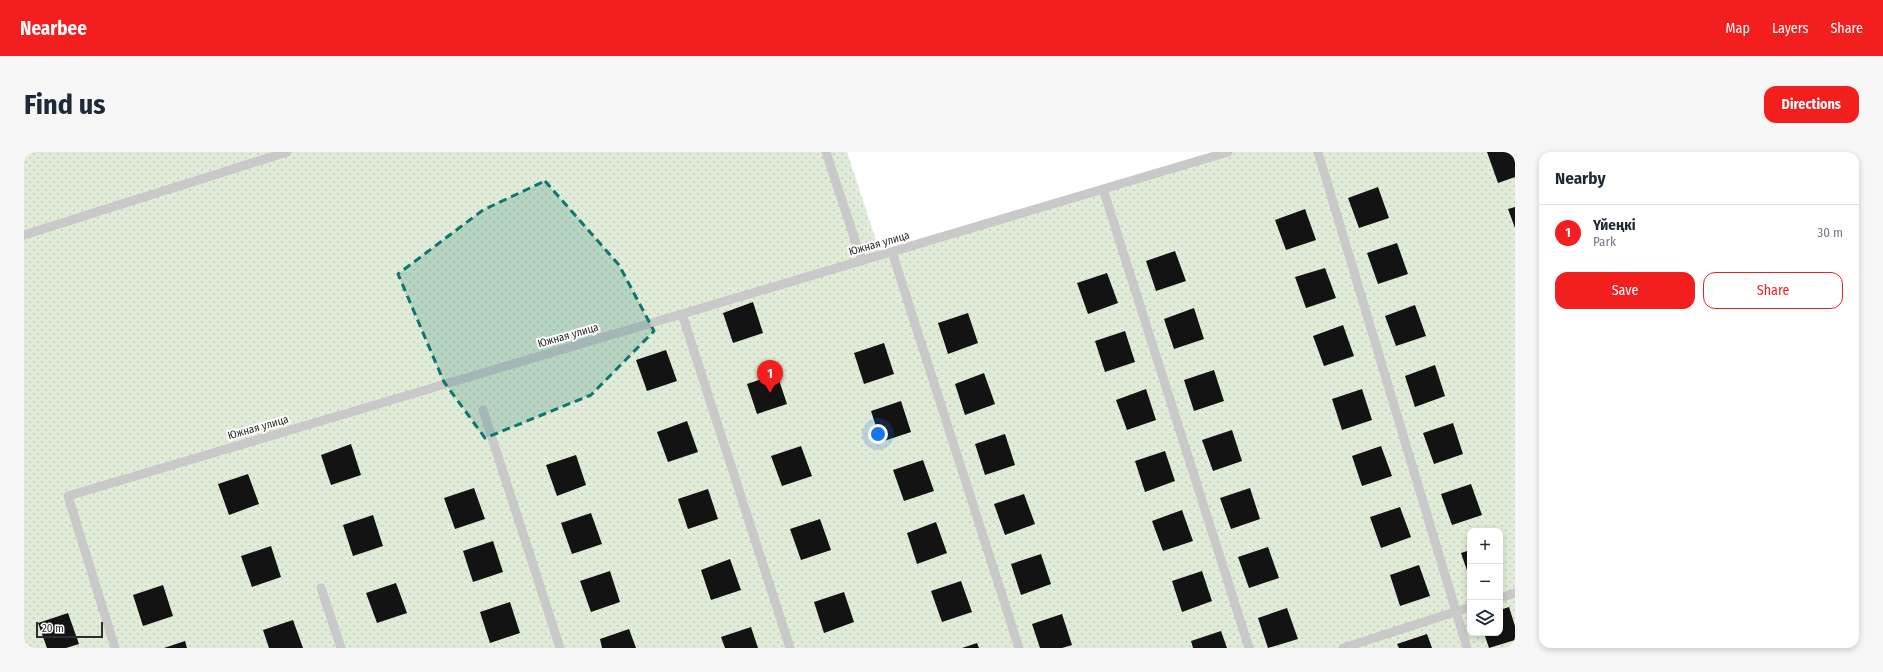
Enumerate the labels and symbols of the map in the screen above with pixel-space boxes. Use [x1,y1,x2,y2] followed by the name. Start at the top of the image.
[847,229,911,258] street label: Южная улица
[536,321,600,350] street label: Южная улица
[757,360,783,393] pin: 1
[226,413,290,442] street label: Южная улица
[868,424,888,444] your location
[36,620,103,639] scale bar

